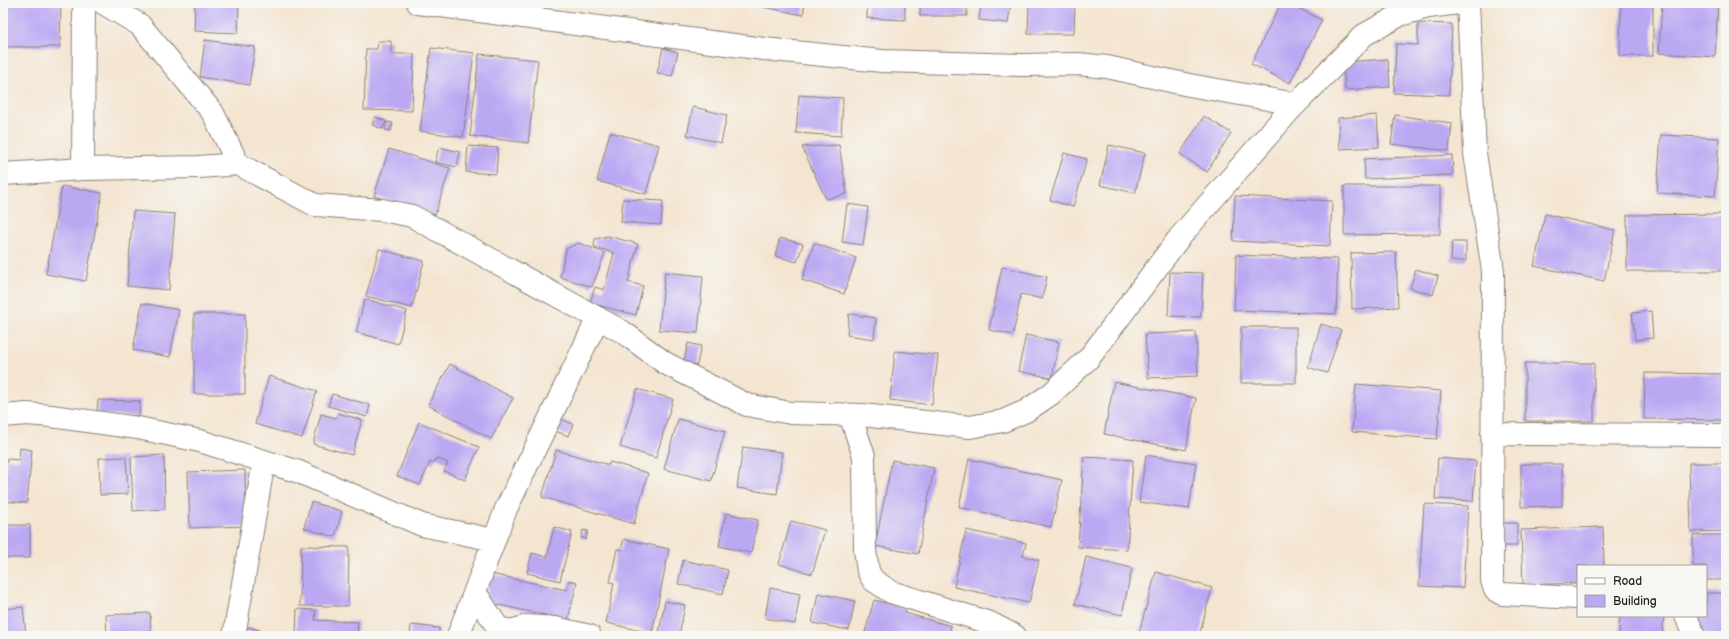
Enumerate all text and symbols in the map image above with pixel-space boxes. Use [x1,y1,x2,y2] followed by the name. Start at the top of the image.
[1577,565,1707,617] legend
[1613,574,1642,589] text: Road
[1613,594,1657,609] text: Building

